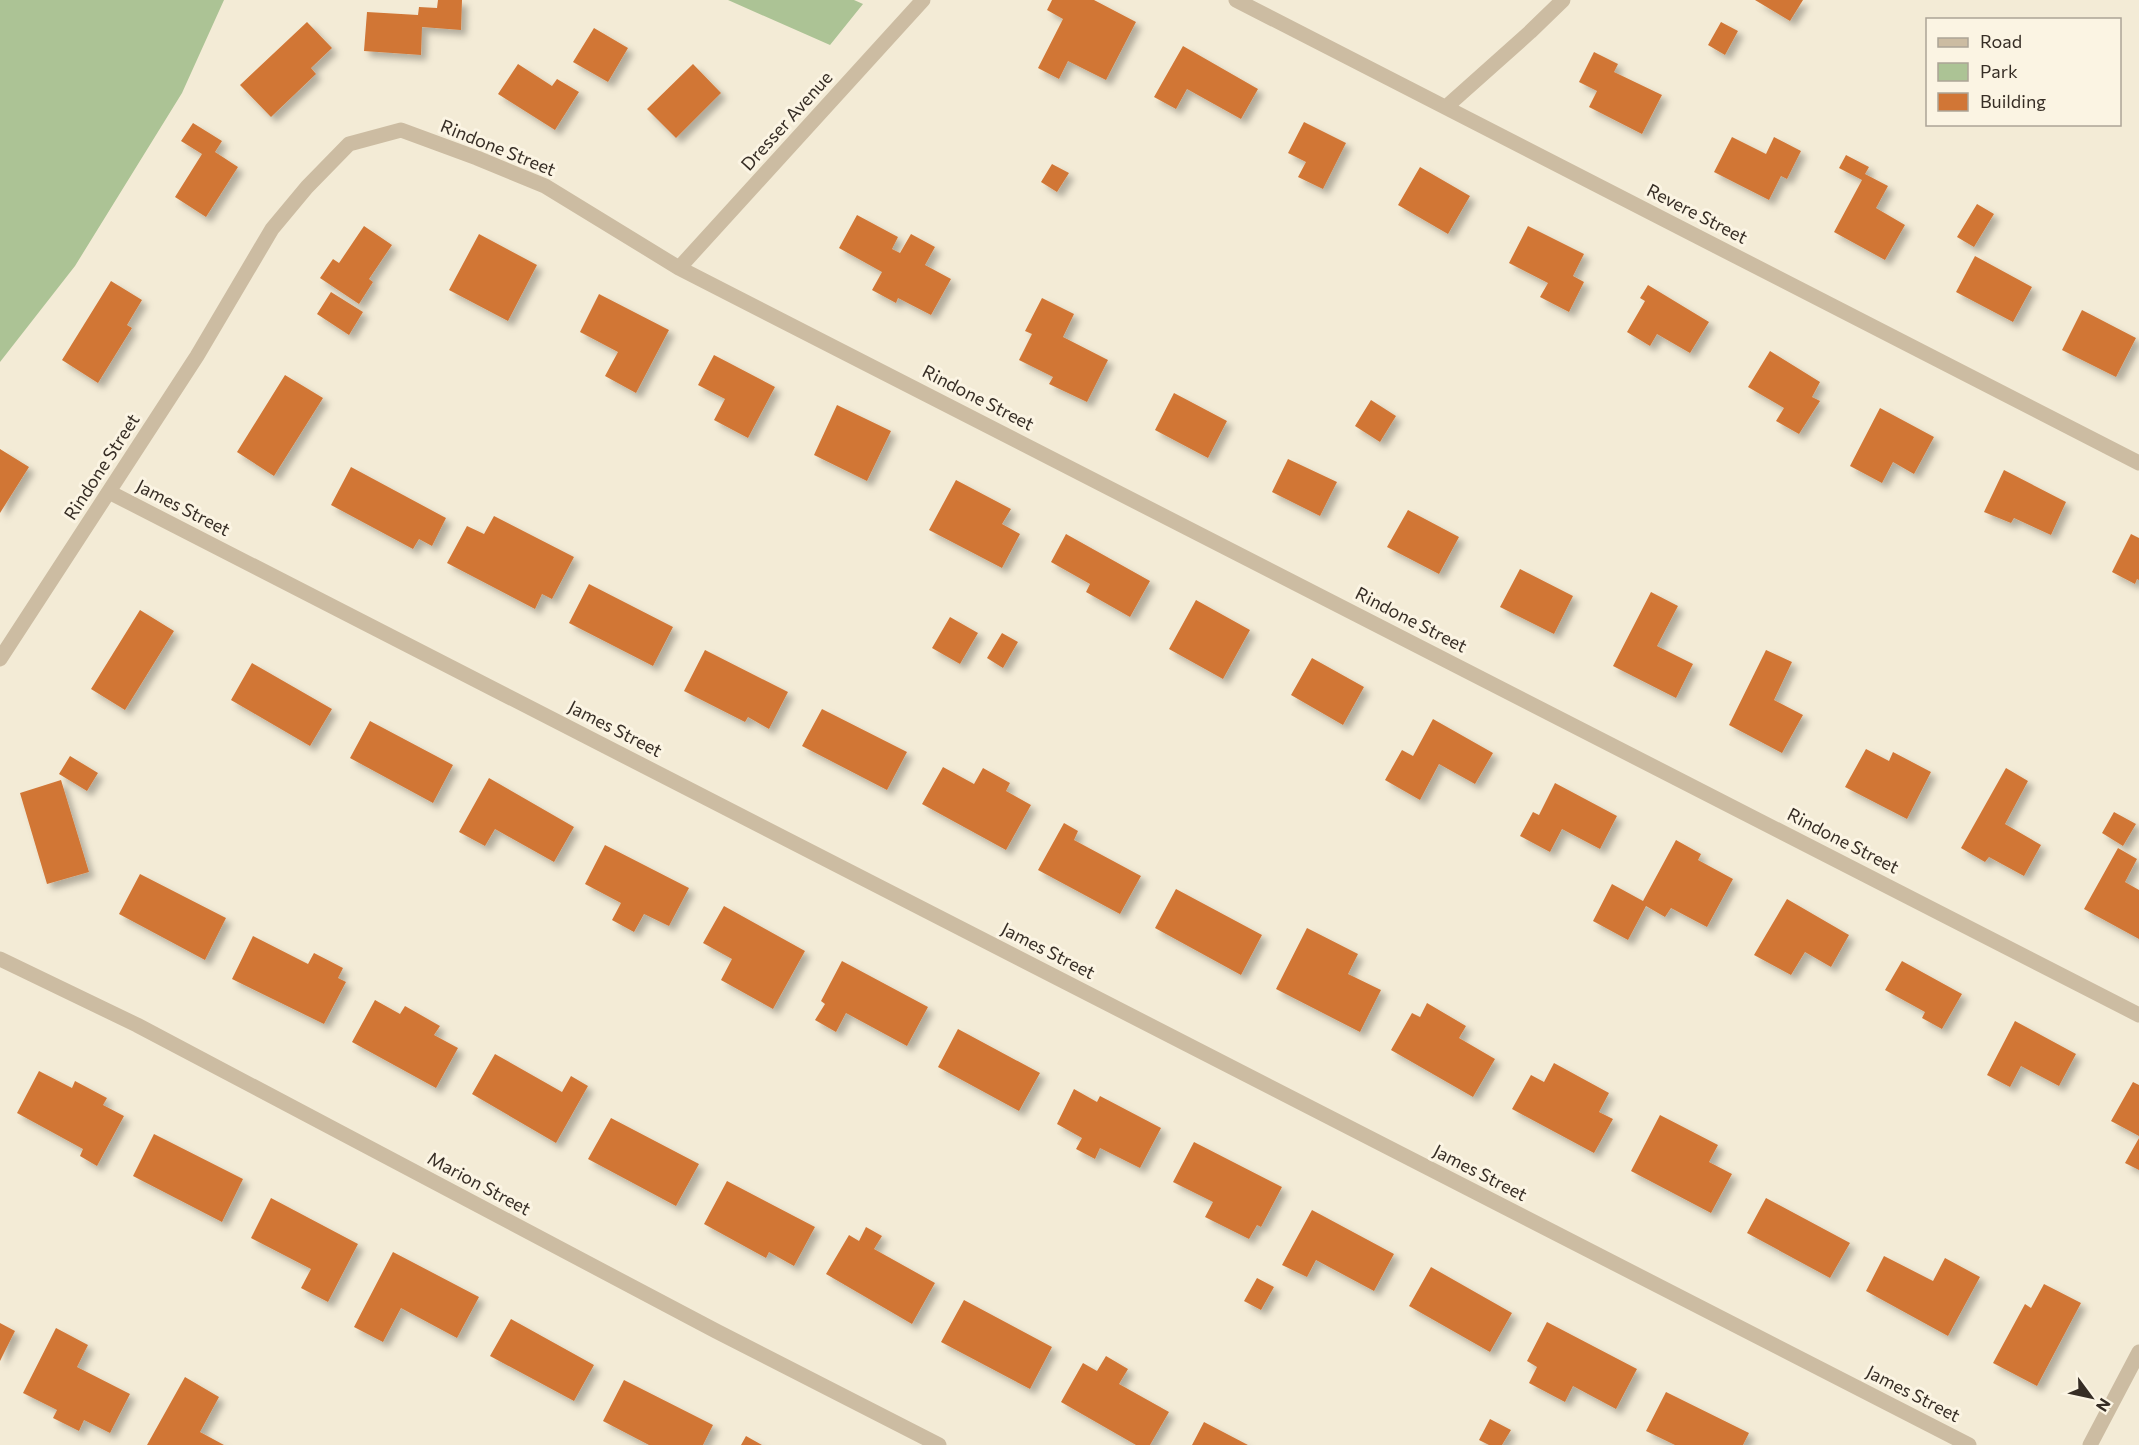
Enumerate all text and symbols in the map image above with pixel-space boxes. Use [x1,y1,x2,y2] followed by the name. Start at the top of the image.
[1926,18,2121,126] legend
[1980,30,2022,52] text: Road
[1980,60,2018,82] text: Park
[736,66,837,175] street label: Dresser Avenue
[1980,90,2046,112] text: Building
[438,114,559,180] street label: Rindone Street
[1644,178,1751,248] street label: Revere Street
[919,360,1038,435] street label: Rindone Street
[59,409,144,524] street label: Rindone Street
[133,474,234,540] street label: James Street
[1352,582,1471,657] street label: Rindone Street
[565,695,666,761] street label: James Street
[1784,803,1903,878] street label: Rindone Street
[998,917,1099,983] street label: James Street
[1430,1139,1531,1205] street label: James Street
[424,1147,535,1220] street label: Marion Street
[1863,1360,1964,1426] street label: James Street
[2061,1367,2121,1427] north arrow
[2093,1395,2115,1416] text: N

